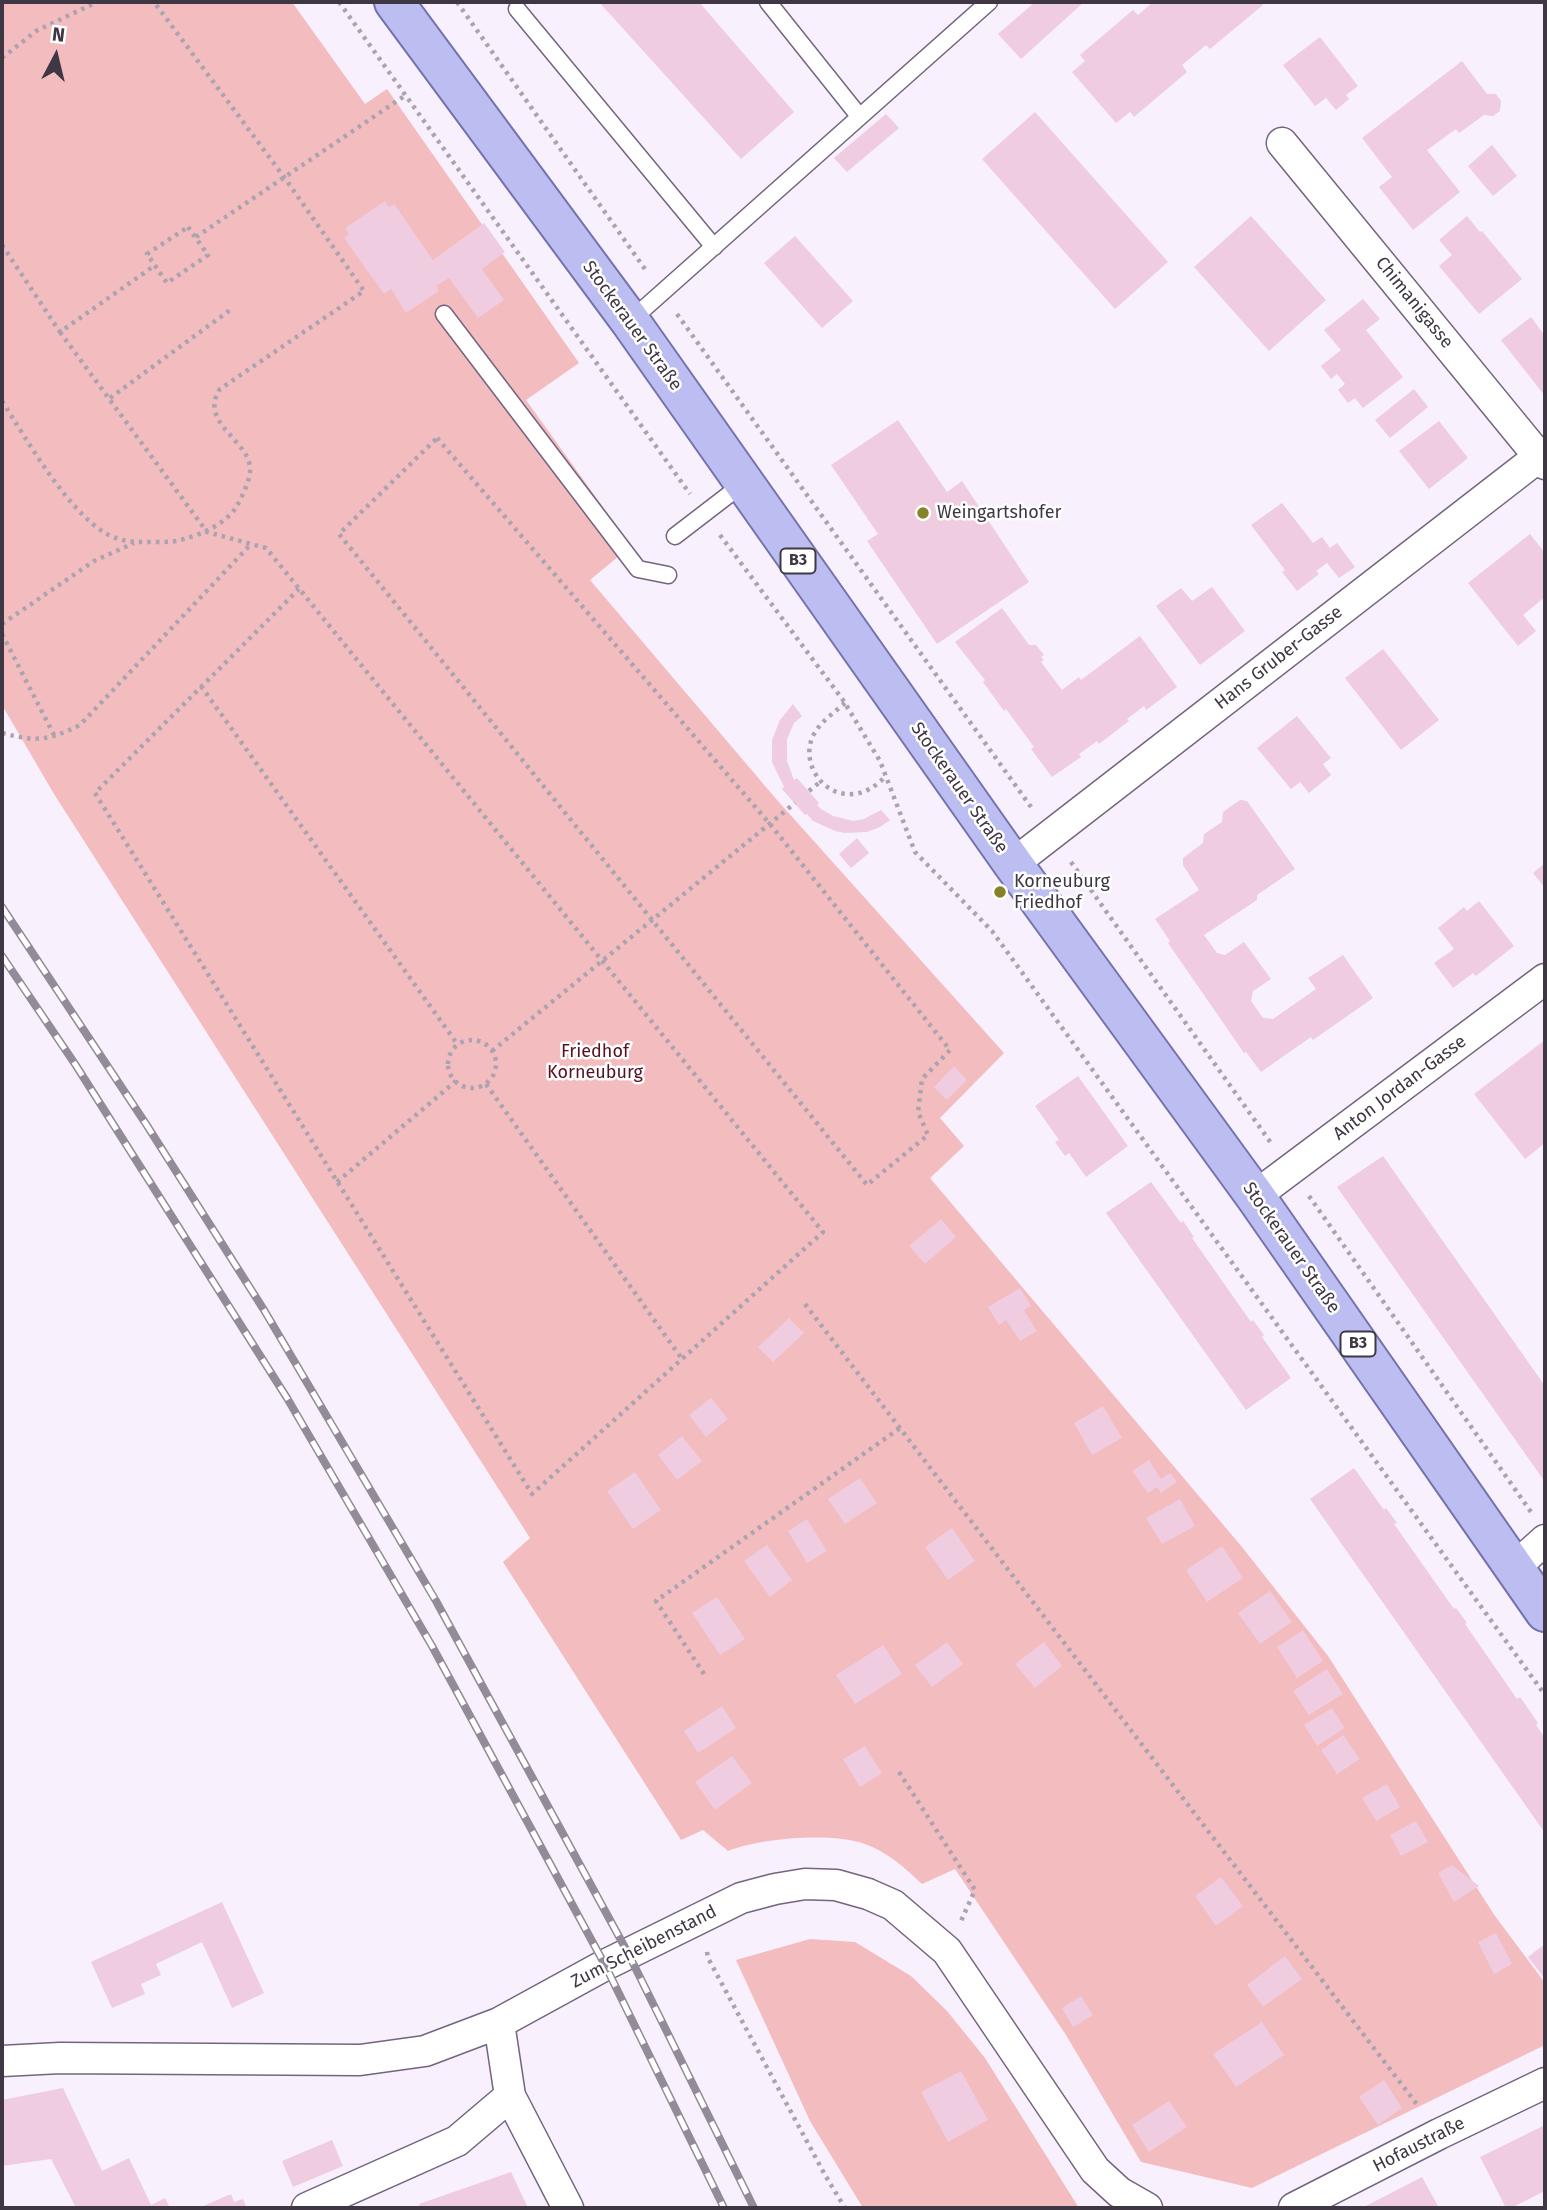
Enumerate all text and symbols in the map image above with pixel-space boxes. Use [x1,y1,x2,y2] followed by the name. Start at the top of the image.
[21,21,91,91] north arrow
[51,22,66,47] text: N
[1371,253,1457,353] street label: Chimanigasse
[578,257,686,395] street label: Stockerauer Straße
[937,502,1061,524] place label: Weingartshofer
[915,505,931,521] marker: Weingartshofer
[780,548,816,574] road number: B3
[1211,601,1347,715] street label: Hans Gruber-Gasse
[906,718,1012,858] street label: Stockerauer Straße
[1014,871,1110,914] place label: Korneuburg Friedhof
[992,884,1008,900] marker: Korneuburg Friedhof
[1329,1031,1471,1145] street label: Anton Jordan-Gasse
[547,1041,643,1084] park label: Friedhof Korneuburg
[1238,1178,1344,1318] street label: Stockerauer Straße
[1340,1332,1376,1356] road number: B3
[568,1901,720,1993] street label: Zum Scheibenstand
[1369,2113,1469,2177] street label: Hofaustraße

